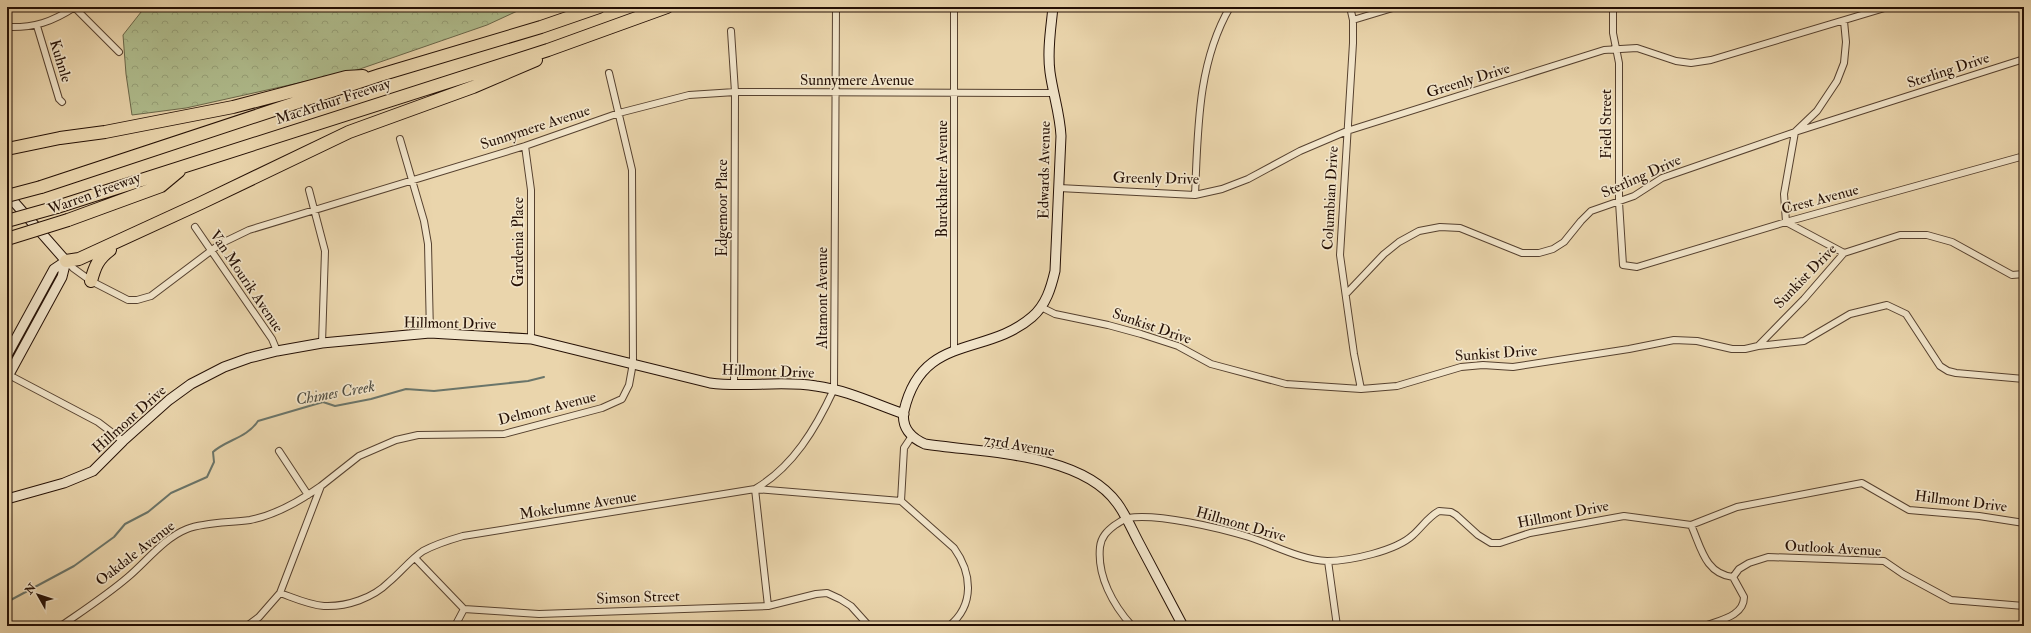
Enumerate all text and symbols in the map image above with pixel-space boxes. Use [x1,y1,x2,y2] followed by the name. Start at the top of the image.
[45,37,76,85] street label: Kuhnle
[1905,48,1992,93] street label: Sterling Drive
[1424,59,1512,102] street label: Greenly Drive
[800,71,914,90] street label: Sunnymere Avenue
[273,74,393,129] street label: MacArthur Freeway
[1597,89,1616,159] street label: Field Street
[478,101,592,154] street label: Sunnymere Avenue
[933,120,952,238] street label: Burckhalter Avenue
[1034,121,1055,219] street label: Edwards Avenue
[1318,146,1343,250] street label: Columbian Drive
[1598,150,1684,203] street label: Sterling Drive
[713,159,732,257] street label: Edgemoor Place
[44,168,144,219] street label: Warren Freeway
[1113,168,1199,189] street label: Greenly Drive
[1779,180,1861,219] street label: Crest Avenue
[509,197,528,287] street label: Gardenia Place
[205,227,288,336] street label: Van Mourik Avenue
[1770,240,1841,313] street label: Sunkist Drive
[813,247,832,350] street label: Altamont Avenue
[1110,304,1194,349] street label: Sunkist Drive
[403,313,497,334] street label: Hillmont Drive
[1454,341,1538,366] street label: Sunkist Drive
[721,360,815,383] street label: Hillmont Drive
[294,376,377,410] water label: Chimes Creek
[88,381,170,457] street label: Hillmont Drive
[496,387,598,430] street label: Delmont Avenue
[982,430,1056,461] street label: 73rd Avenue
[1914,486,2008,517] street label: Hillmont Drive
[518,487,638,524] street label: Mokelumne Avenue
[1516,496,1610,533] street label: Hillmont Drive
[1194,503,1288,546] street label: Hillmont Drive
[92,517,179,590] street label: Oakdale Avenue
[1784,536,1882,561] street label: Outlook Avenue
[18,575,58,615] north arrow
[22,580,39,598] text: N
[596,587,680,608] street label: Simson Street

